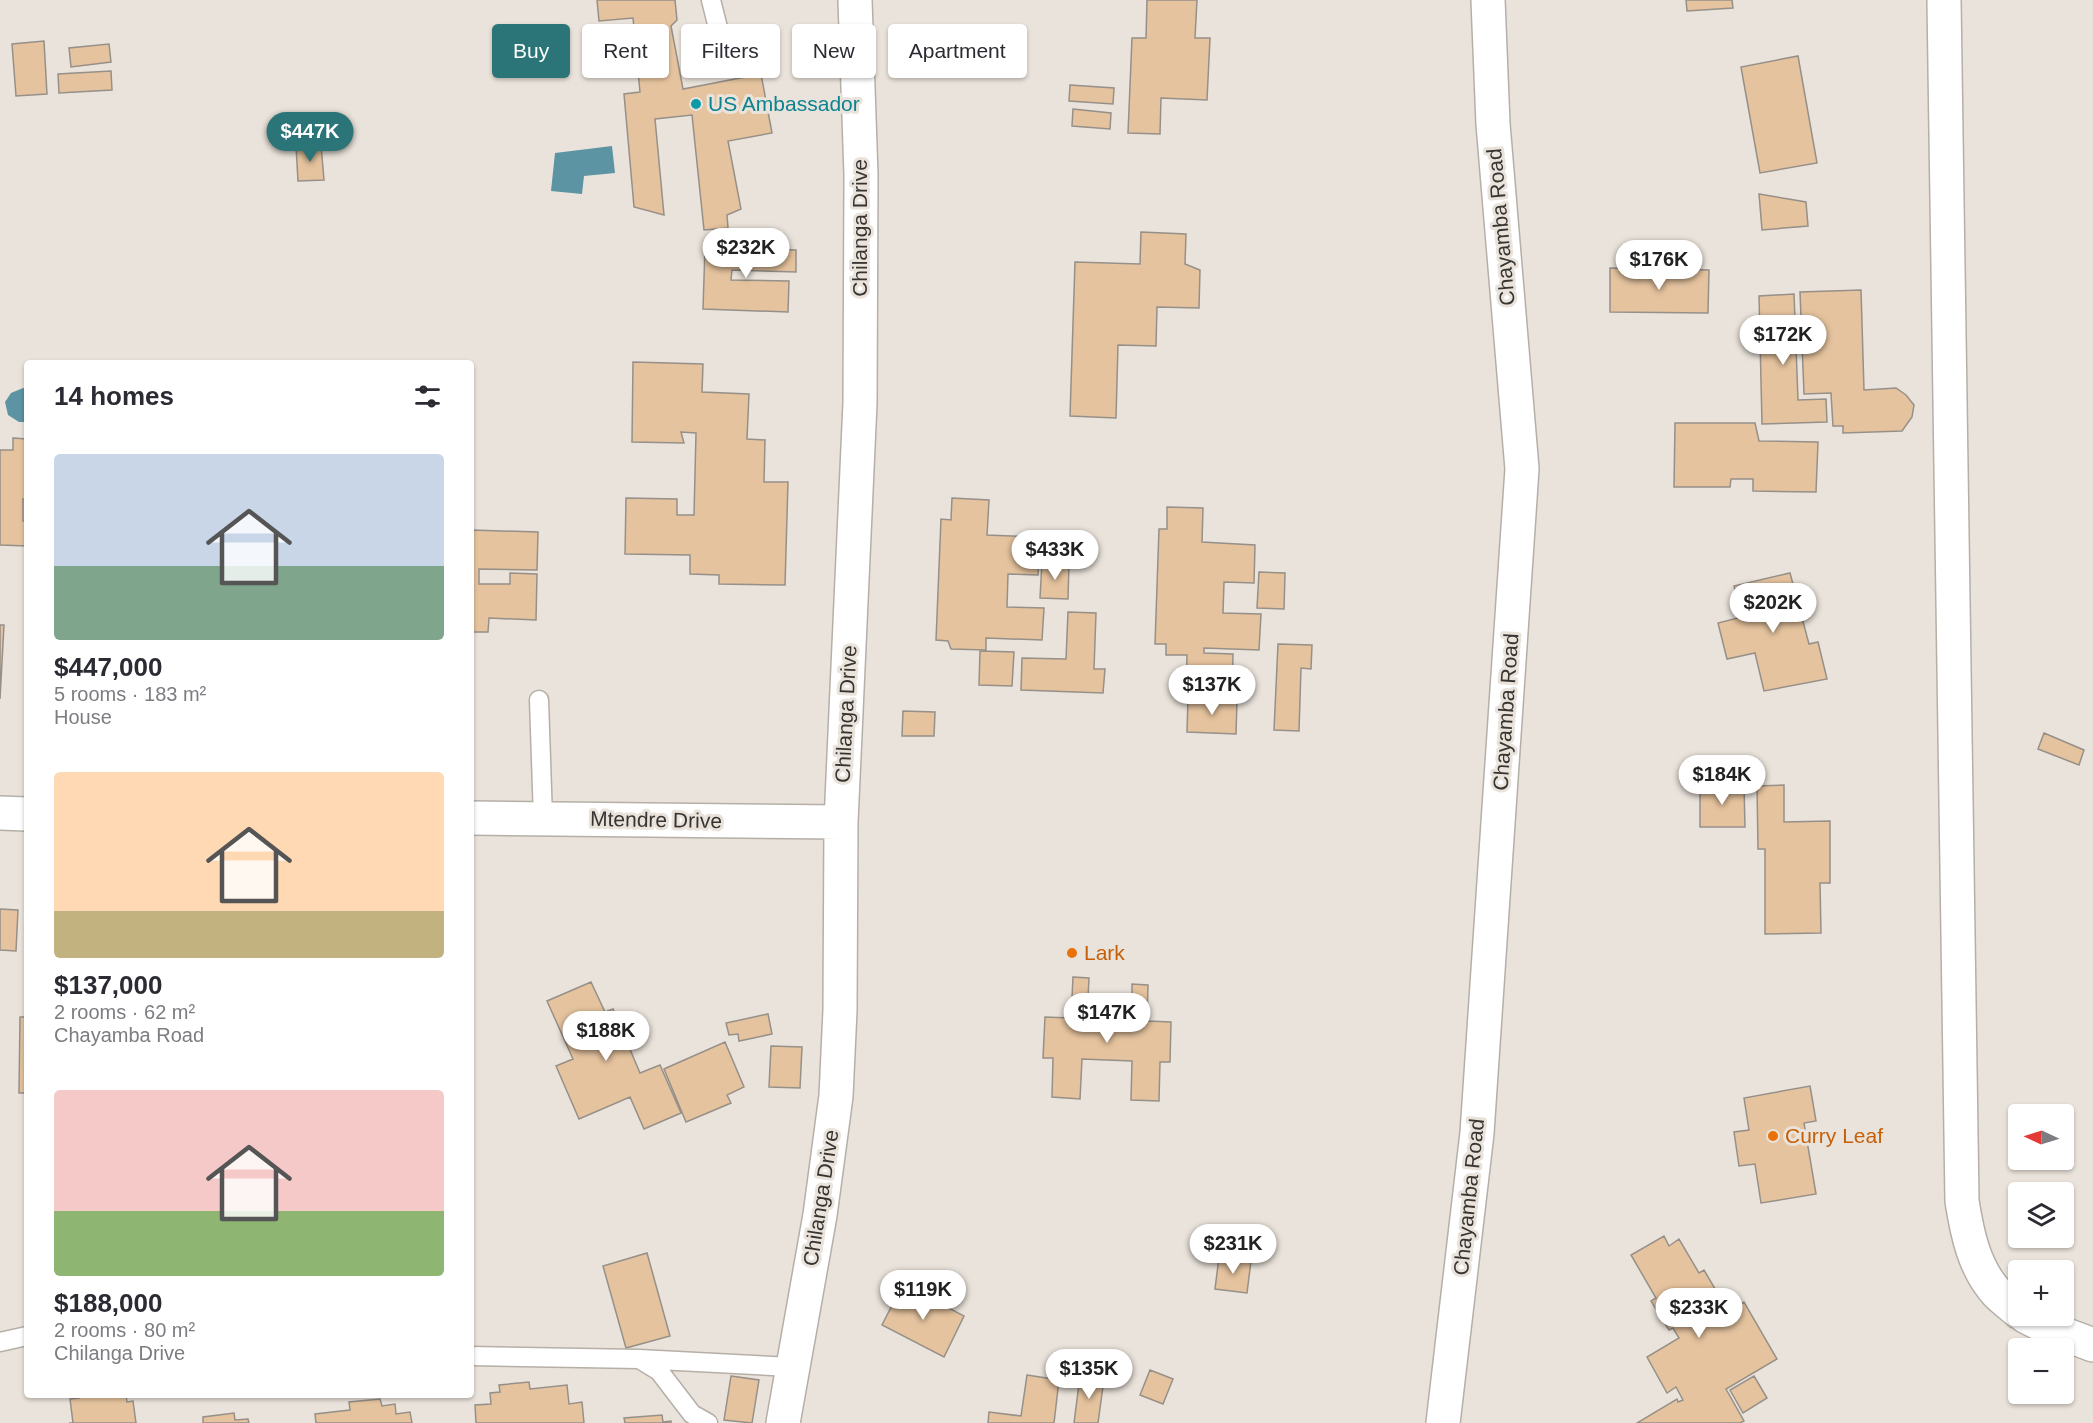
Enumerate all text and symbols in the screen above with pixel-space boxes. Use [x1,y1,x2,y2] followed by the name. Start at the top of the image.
[492,24,570,78] chip: Buy
[582,24,669,78] chip: Rent
[681,24,780,78] chip: Filters
[792,24,876,78] chip: New
[888,24,1027,78] chip: Apartment
[708,92,860,115] place label: US Ambassador
[689,97,703,111] marker: US Ambassador
[268,112,352,163] pin: $447K
[281,120,339,142] text: $447K
[1482,148,1519,307] street label: Chayamba Road
[848,159,871,297] street label: Chilanga Drive
[704,228,788,279] pin: $232K
[717,236,775,258] text: $232K
[1617,240,1701,291] pin: $176K
[1630,248,1688,270] text: $176K
[1741,315,1825,366] pin: $172K
[1754,323,1812,345] text: $172K
[411,380,444,413] icon: filters
[54,381,174,411] text: 14 homes
[195,493,303,601] icon: home
[1013,530,1097,581] pin: $433K
[1026,538,1084,560] text: $433K
[1731,583,1815,634] pin: $202K
[1744,591,1802,613] text: $202K
[1489,633,1522,791] street label: Chayamba Road
[830,645,861,783] street label: Chilanga Drive
[54,652,162,682] text: $447,000
[1170,665,1254,716] pin: $137K
[1183,673,1241,695] text: $137K
[54,683,206,705] text: 5 rooms · 183 m²
[54,706,112,728] text: House
[1680,755,1764,806] pin: $184K
[1693,763,1751,785] text: $184K
[590,807,722,832] street label: Mtendre Drive
[195,811,303,919] icon: home
[1084,941,1125,964] place label: Lark
[1065,946,1079,960] marker: Lark
[54,970,162,1000] text: $137,000
[1065,993,1149,1044] pin: $147K
[54,1001,195,1023] text: 2 rooms · 62 m²
[1078,1001,1136,1023] text: $147K
[564,1011,648,1062] pin: $188K
[577,1019,635,1041] text: $188K
[54,1024,204,1046] text: Chayamba Road
[2008,1104,2074,1170] north arrow
[2008,1104,2074,1404] map controls
[1449,1117,1488,1277] street label: Chayamba Road
[1785,1124,1883,1147] place label: Curry Leaf
[798,1128,843,1268] street label: Chilanga Drive
[195,1129,303,1237] icon: home
[1766,1129,1780,1143] marker: Curry Leaf
[2008,1182,2074,1248] button: layers
[1191,1224,1275,1275] pin: $231K
[1204,1232,1262,1254] text: $231K
[2008,1260,2074,1326] button: +
[881,1270,965,1321] pin: $119K
[894,1278,952,1300] text: $119K
[54,1288,162,1318] text: $188,000
[1657,1288,1741,1339] pin: $233K
[1670,1296,1728,1318] text: $233K
[54,1319,195,1341] text: 2 rooms · 80 m²
[2008,1338,2074,1404] button: −
[54,1342,185,1364] text: Chilanga Drive
[1047,1349,1131,1400] pin: $135K
[1060,1357,1118,1379] text: $135K

